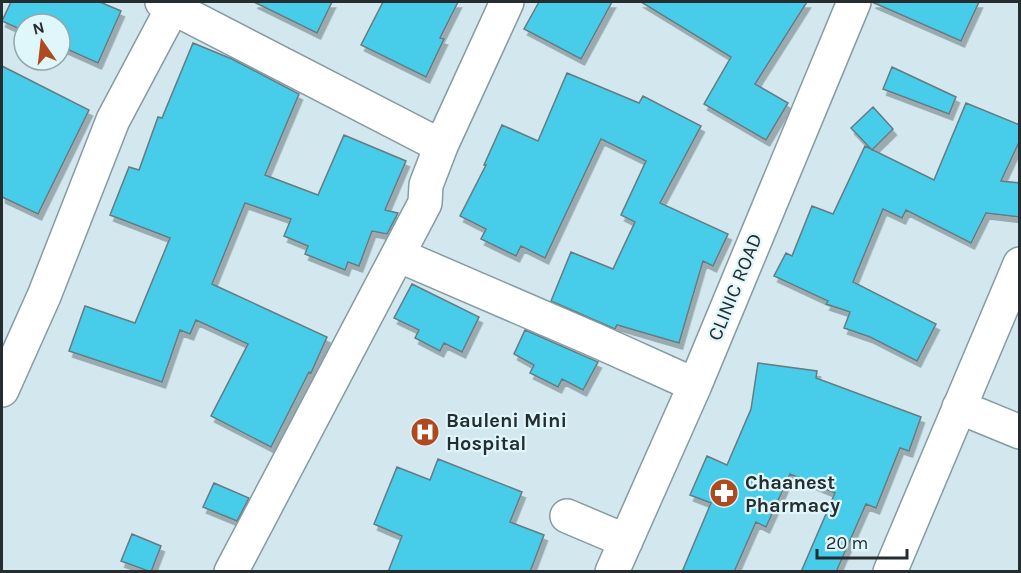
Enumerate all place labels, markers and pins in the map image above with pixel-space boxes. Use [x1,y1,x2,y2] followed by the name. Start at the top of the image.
[446,409,567,455] place label: Bauleni Mini Hospital
[409,416,441,448] hospital icon: Bauleni Mini Hospital
[745,471,840,517] place label: Chaanest Pharmacy
[708,477,740,509] pharmacy icon: Chaanest Pharmacy

